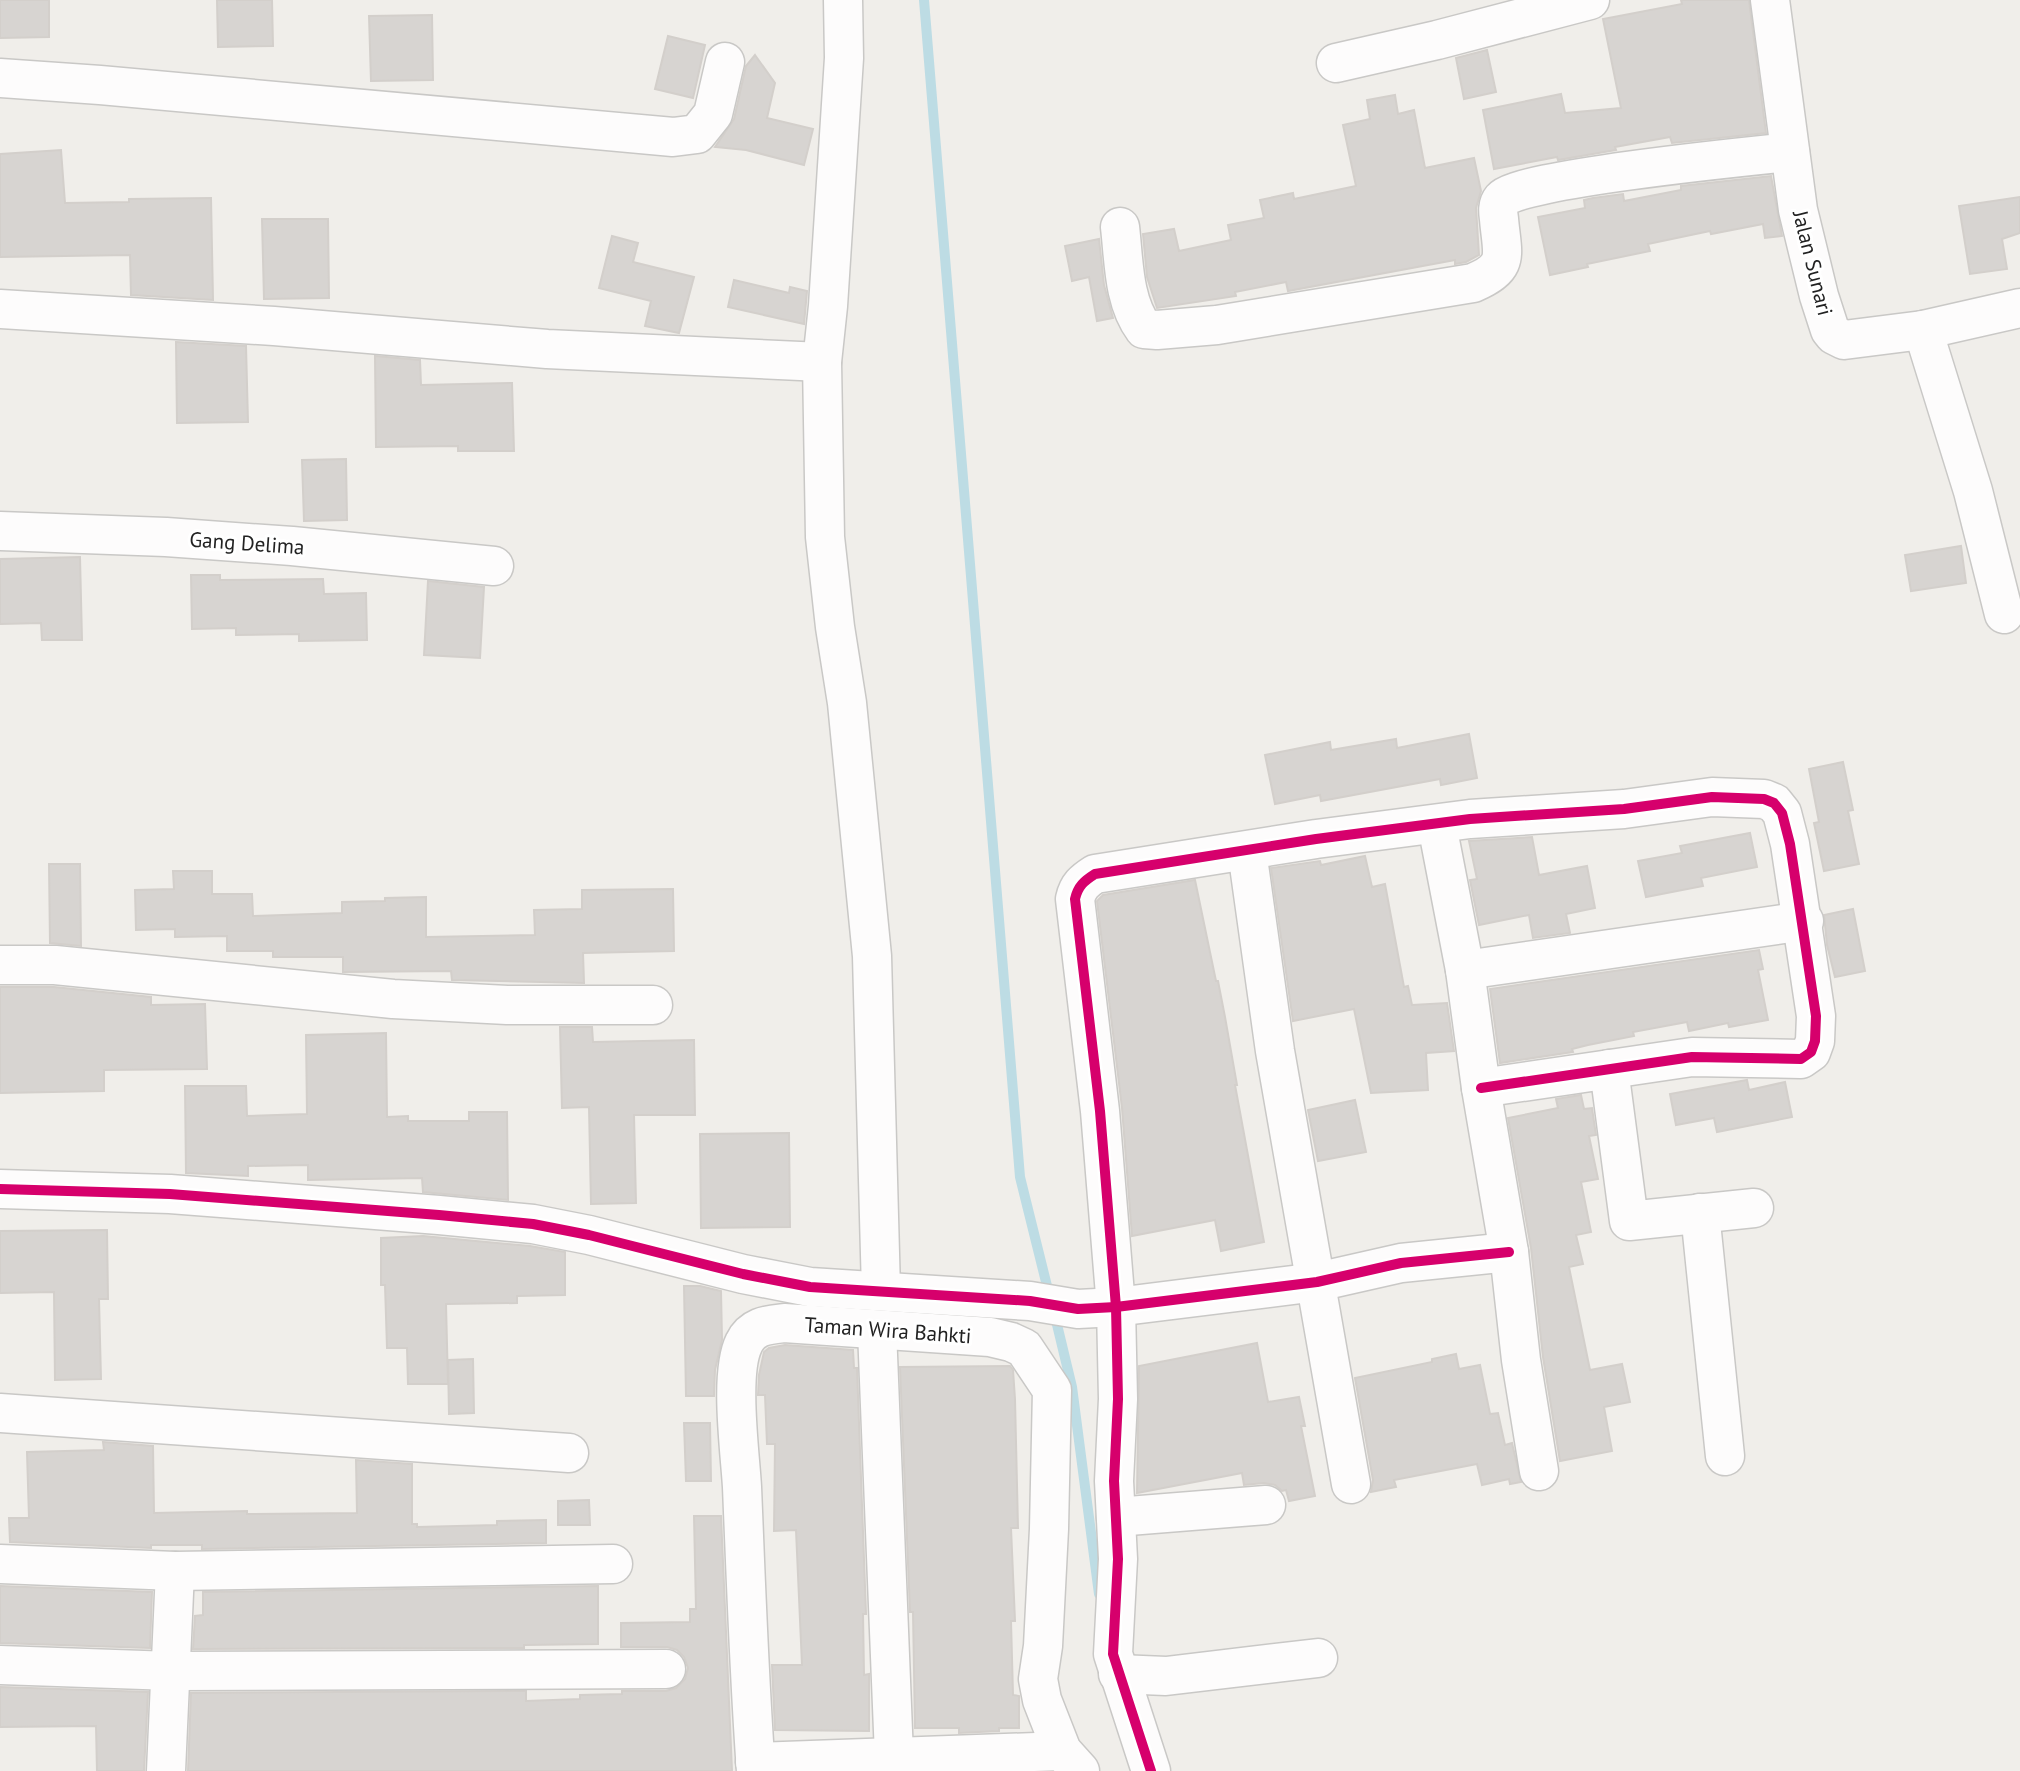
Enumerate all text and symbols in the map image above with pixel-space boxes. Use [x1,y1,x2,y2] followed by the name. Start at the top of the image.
[1787,207,1839,318] street label: Jalan Sunari
[189,526,305,560] street label: Gang Delima
[804,1311,972,1349] street label: Taman Wira Bahkti

